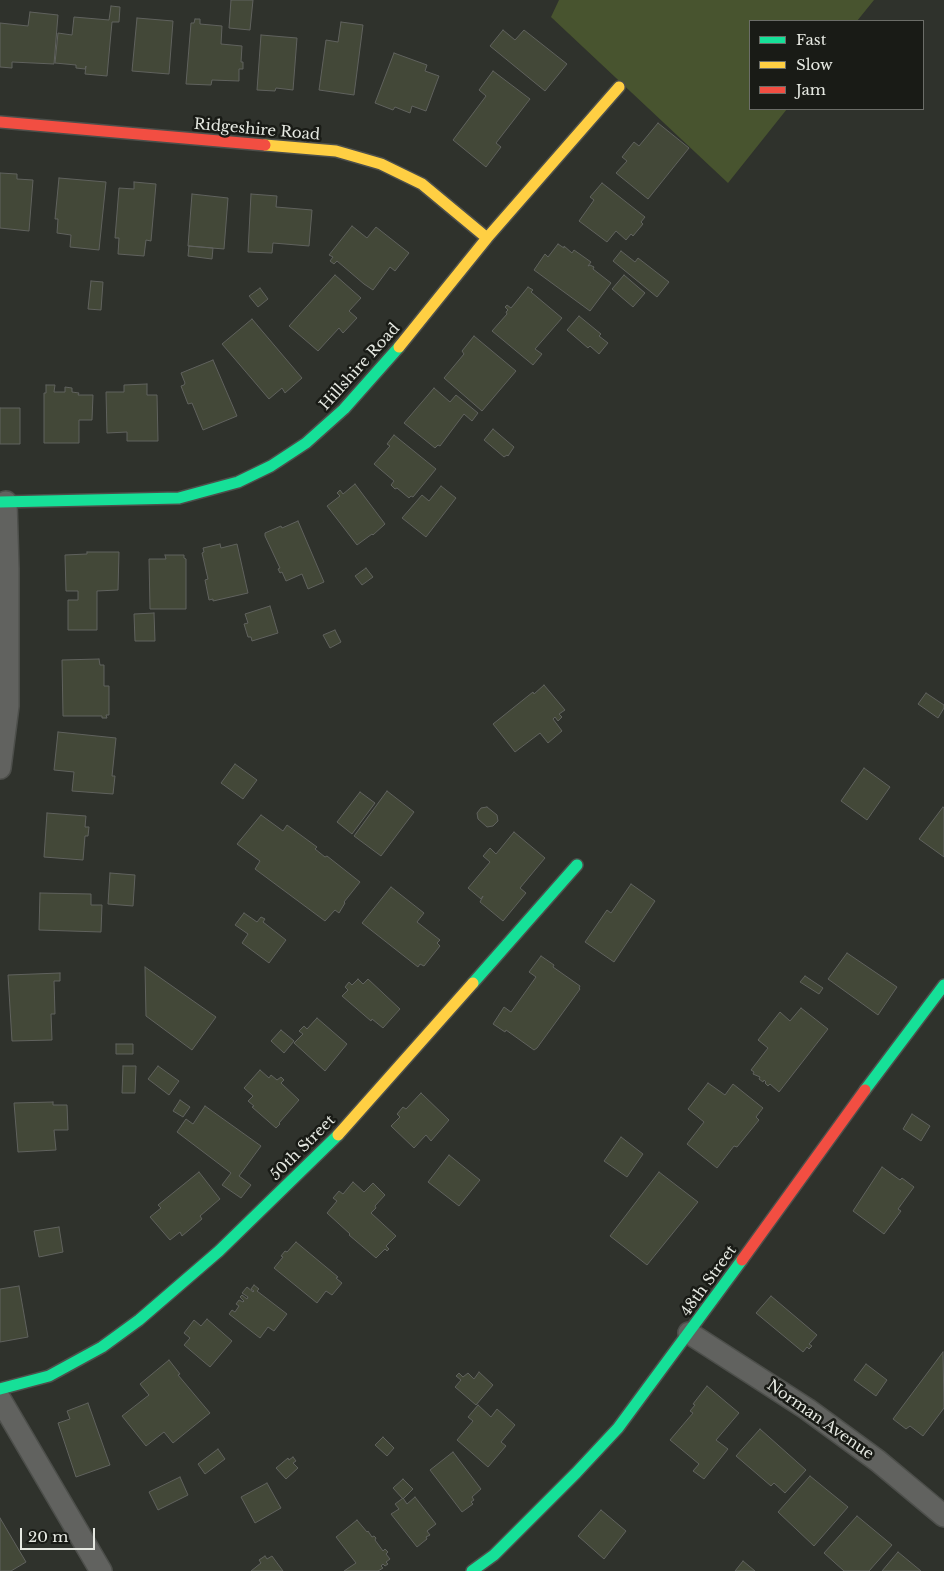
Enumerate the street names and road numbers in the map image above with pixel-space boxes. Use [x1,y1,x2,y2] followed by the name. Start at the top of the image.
[193,116,321,144] street label: Ridgeshire Road
[316,320,404,414] street label: Hillshire Road
[267,1112,339,1184] street label: 50th Street
[677,1242,741,1320] street label: 48th Street
[763,1376,877,1464] street label: Norman Avenue

